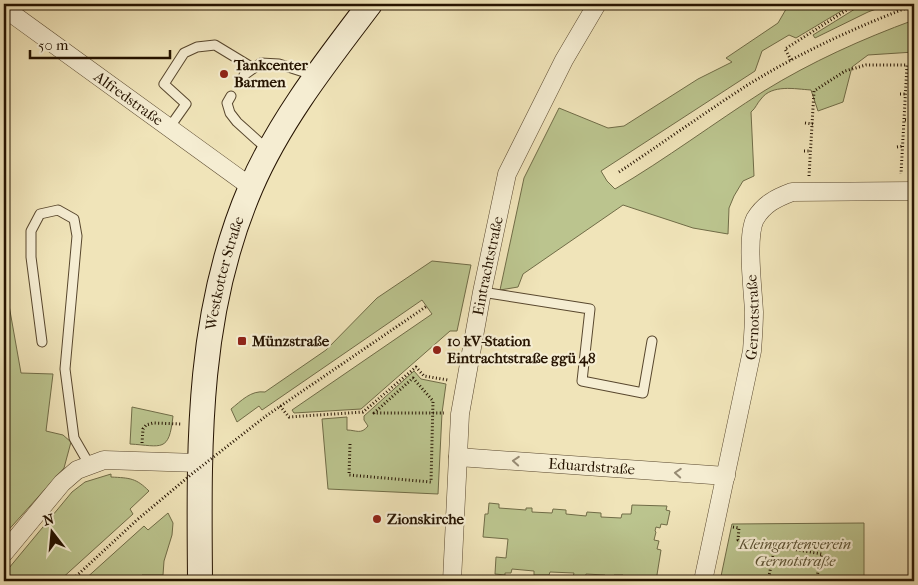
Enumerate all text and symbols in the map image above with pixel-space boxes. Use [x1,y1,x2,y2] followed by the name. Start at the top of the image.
[30,28,170,60] scale bar
[38,36,69,54] text: 50 m
[233,56,308,91] place label: Tankcenter Barmen
[90,67,167,130] street label: Alfredstraße
[218,68,230,80] marker: Tankcenter Barmen
[202,213,248,332] street label: Westkotter Straße
[469,214,507,317] street label: Eintrachtstraße
[741,273,763,362] street label: Gernotstraße
[251,332,330,350] place label: Münzstraße
[447,332,596,367] place label: 10 kV-Station Eintrachtstraße ggü 48
[236,335,248,347] marker: Münzstraße
[431,344,443,356] marker: 10 kV-Station Eintrachtstraße ggü 48
[548,454,636,479] street label: Eduardstraße
[511,456,519,467] one-way arrow
[673,467,681,478] one-way arrow
[28,508,78,558] north arrow
[41,510,56,530] text: N
[387,510,465,528] place label: Zionskirche
[371,513,383,525] marker: Zionskirche
[738,535,851,570] park label: Kleingartenverein Gernotstraße

